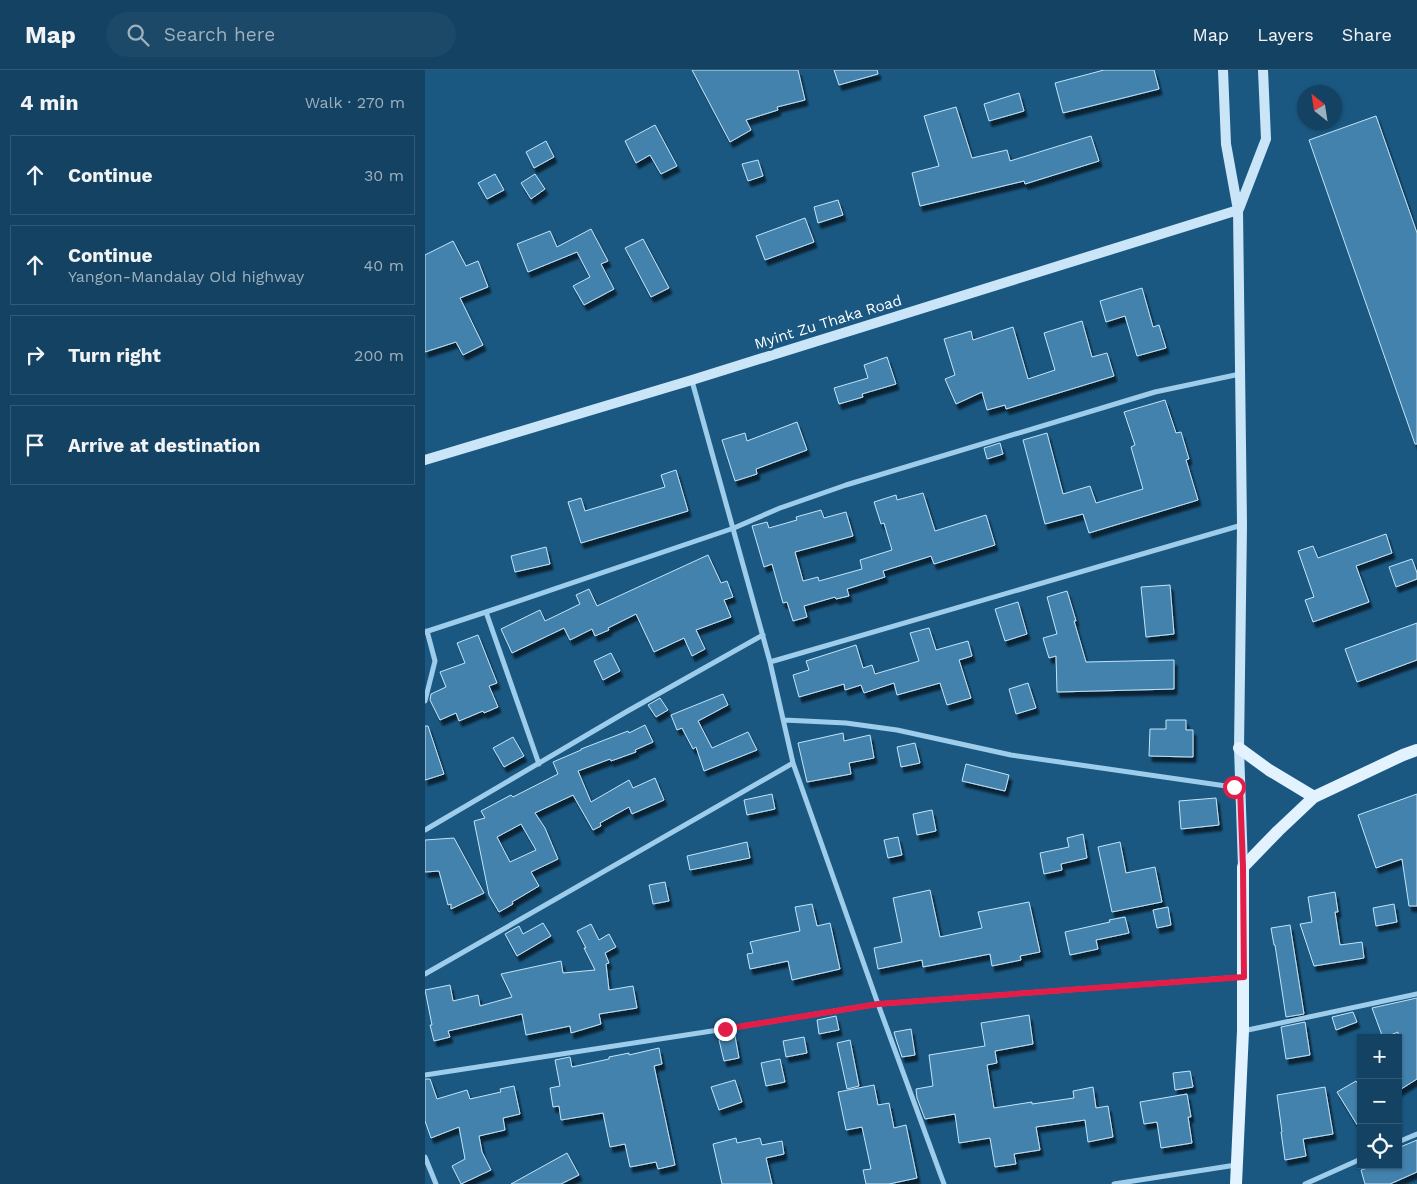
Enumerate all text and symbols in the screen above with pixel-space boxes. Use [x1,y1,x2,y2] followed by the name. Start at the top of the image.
[106,12,456,57] search box
[25,21,76,49] text: Map
[124,21,152,49] icon: search
[164,23,275,46] text: Search here
[1192,24,1229,45] text: Map
[1257,24,1314,45] text: Layers
[1342,24,1392,45] text: Share
[1297,85,1342,130] north arrow
[20,90,78,115] text: 4 min
[305,93,405,112] text: Walk · 270 m
[21,161,49,189] icon: ahead
[68,164,152,187] text: Continue
[364,166,404,185] text: 30 m
[68,244,152,267] text: Continue
[21,251,49,279] icon: ahead
[364,256,404,275] text: 40 m
[68,267,304,286] text: Yangon-Mandalay Old highway
[752,291,904,353] street label: Myint Zu Thaka Road
[21,341,49,369] icon: right
[68,344,161,367] text: Turn right
[354,346,404,365] text: 200 m
[21,431,49,459] icon: arrive
[68,434,260,457] text: Arrive at destination
[1223,776,1246,799] route start
[714,1018,737,1041] route end
[1357,1034,1402,1169] map controls
[1357,1034,1402,1079] button: +
[1357,1079,1402,1124] button: −
[1357,1124,1402,1169] button: locate

